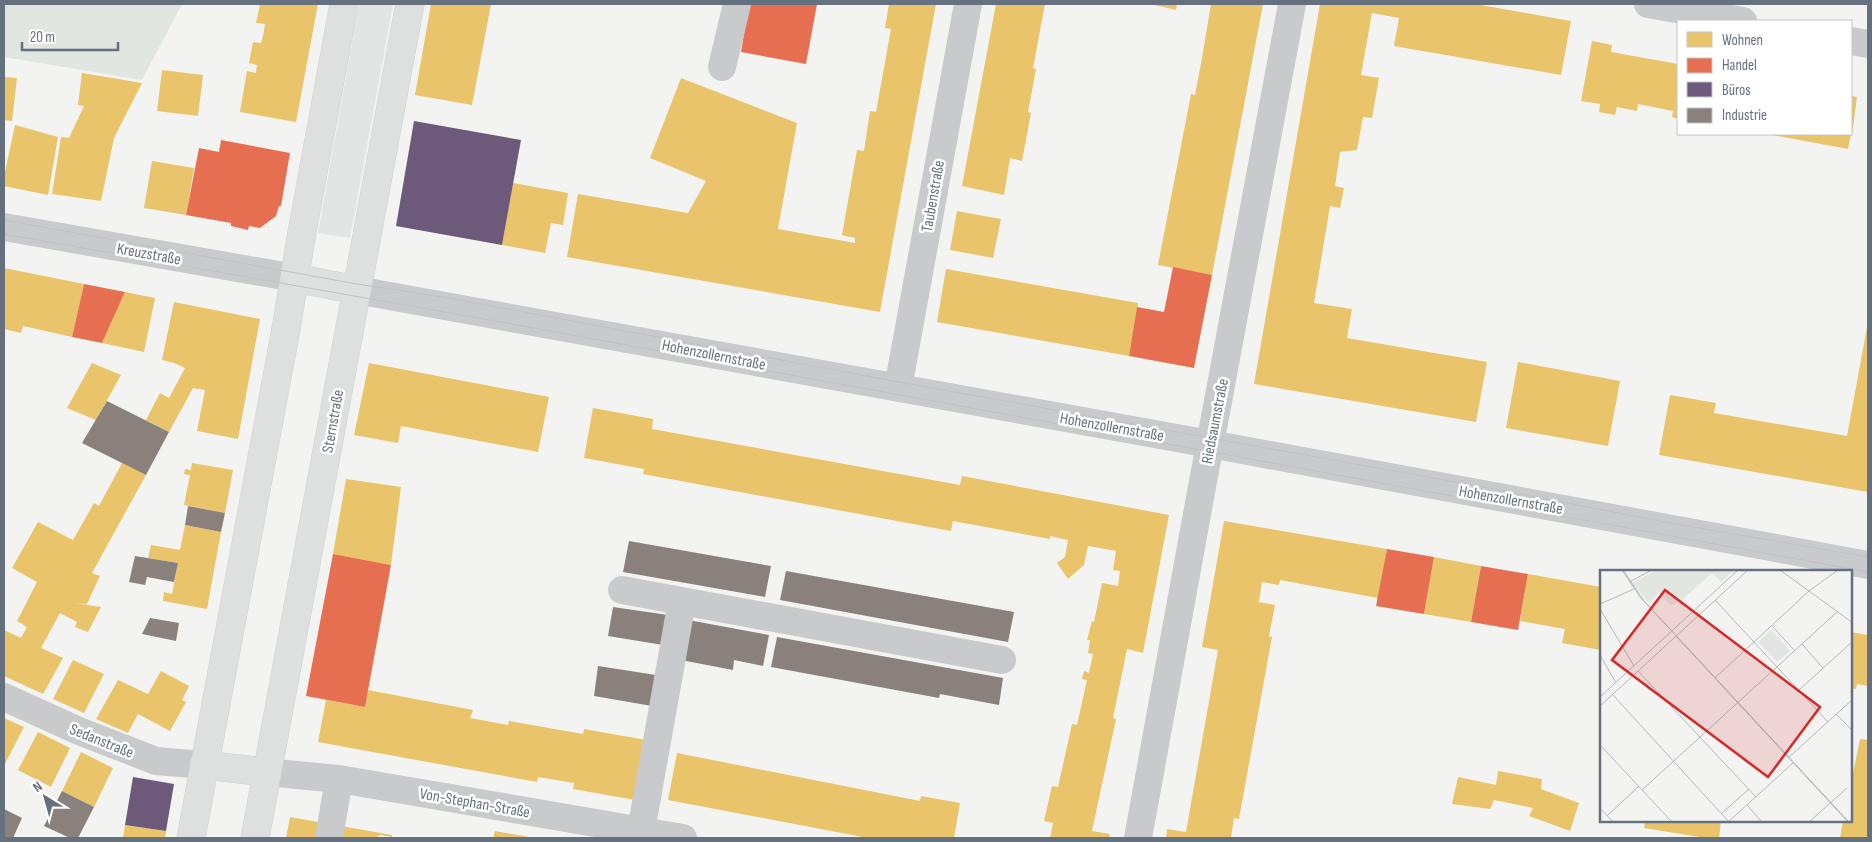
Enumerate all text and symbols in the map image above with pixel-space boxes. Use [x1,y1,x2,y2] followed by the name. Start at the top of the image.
[22,20,119,52] scale bar
[1677,20,1852,135] legend
[30,28,55,47] text: 20 m
[1722,31,1763,50] text: Wohnen
[1722,56,1757,75] text: Handel
[1722,81,1751,100] text: Büros
[1722,106,1767,125] text: Industrie
[918,159,949,234] street label: Taubenstraße
[115,240,182,269] street label: Kreuzstraße
[660,336,767,375] street label: Hohenzollernstraße
[1198,377,1233,466] street label: Riedsaumstraße
[319,388,348,454] street label: Sternstraße
[1058,409,1165,446] street label: Hohenzollernstraße
[1457,482,1564,519] street label: Hohenzollernstraße
[1600,570,1852,822] inset map
[67,720,136,763] street label: Sedanstraße
[20,772,70,822] north arrow
[29,778,46,796] text: N
[418,784,531,823] street label: Von-Stephan-Straße

